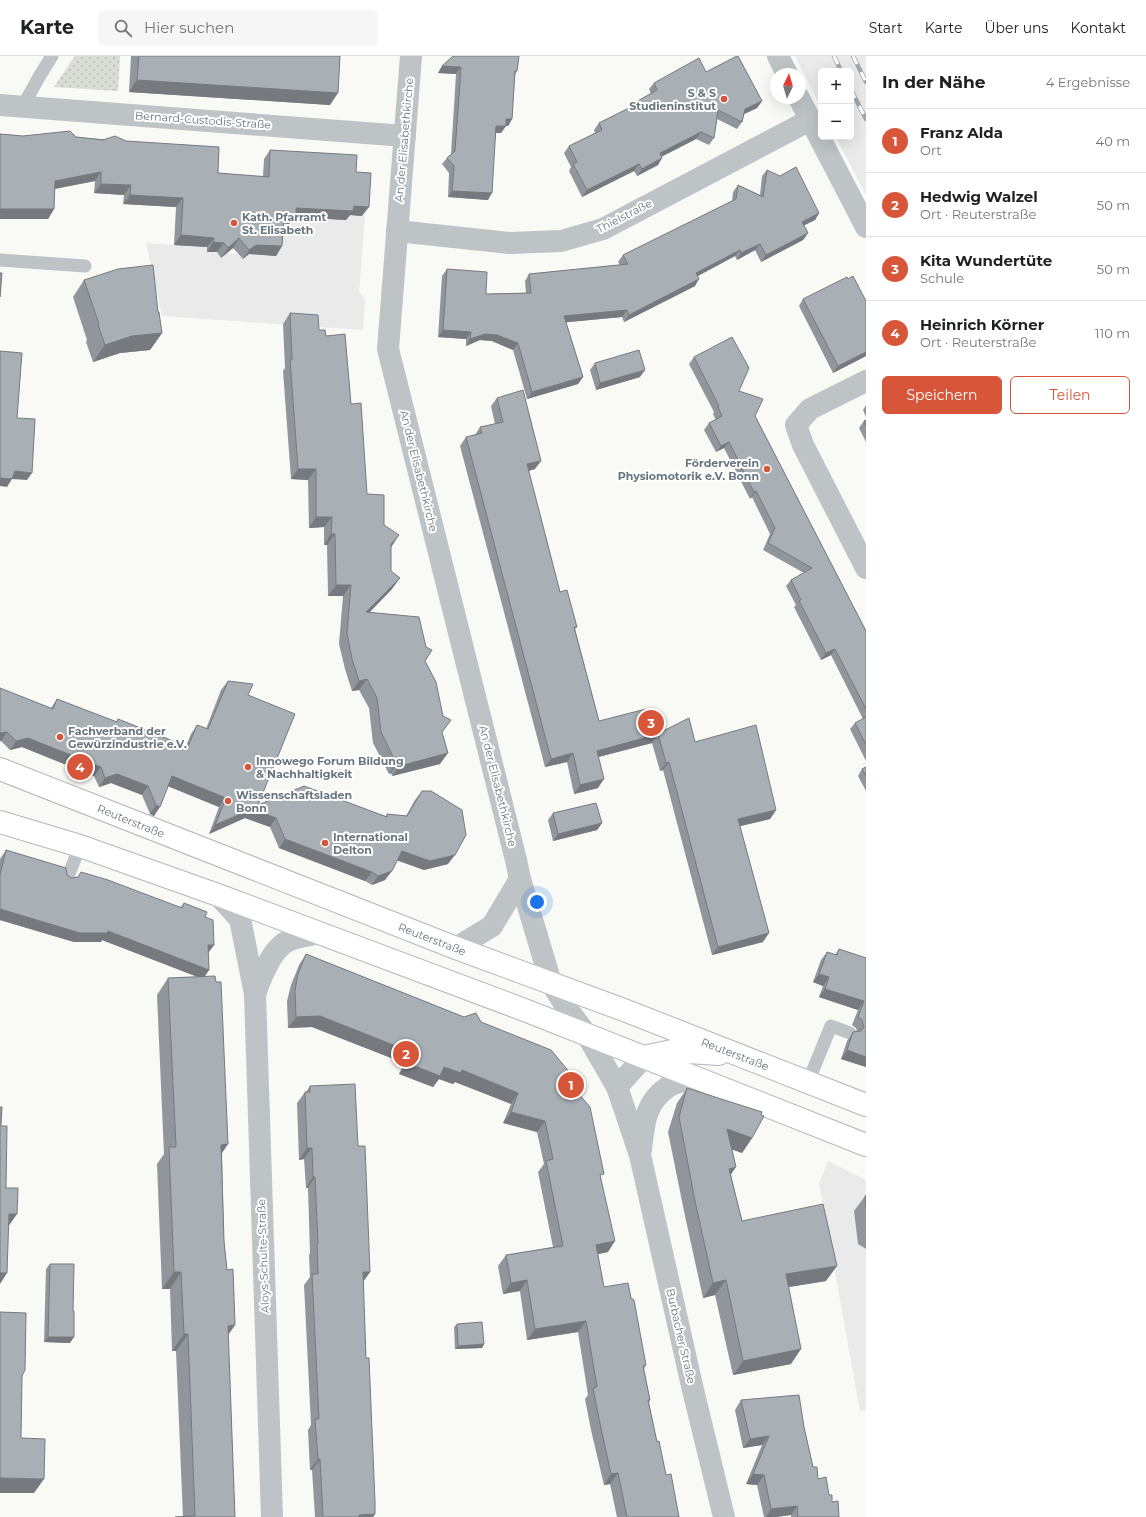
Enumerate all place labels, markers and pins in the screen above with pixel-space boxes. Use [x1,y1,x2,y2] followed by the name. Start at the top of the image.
[629,86,716,113] place label: S & S Studieninstitut
[719,94,729,104] marker: S & S Studieninstitut
[242,210,327,237] place label: Kath. Pfarramt St. Elisabeth
[229,218,239,228] marker: Kath. Pfarramt St. Elisabeth
[618,456,759,483] place label: Förderverein Physiomotorik e.V. Bonn
[762,464,772,474] marker: Förderverein Physiomotorik e.V. Bonn
[638,708,664,738] pin: 3
[68,724,187,751] place label: Fachverband der Gewürzindustrie e.V.
[55,732,65,742] marker: Fachverband der Gewürzindustrie e.V.
[67,752,93,782] pin: 4
[256,754,404,781] place label: Innowego Forum Bildung & Nachhaltigkeit
[243,762,253,772] marker: Innowego Forum Bildung & Nachhaltigkeit
[236,788,352,815] place label: Wissenschaftsladen Bonn
[223,796,233,806] marker: Wissenschaftsladen Bonn
[333,830,408,857] place label: International Delton
[320,838,330,848] marker: International Delton
[393,1039,419,1069] pin: 2
[558,1070,584,1100] pin: 1

